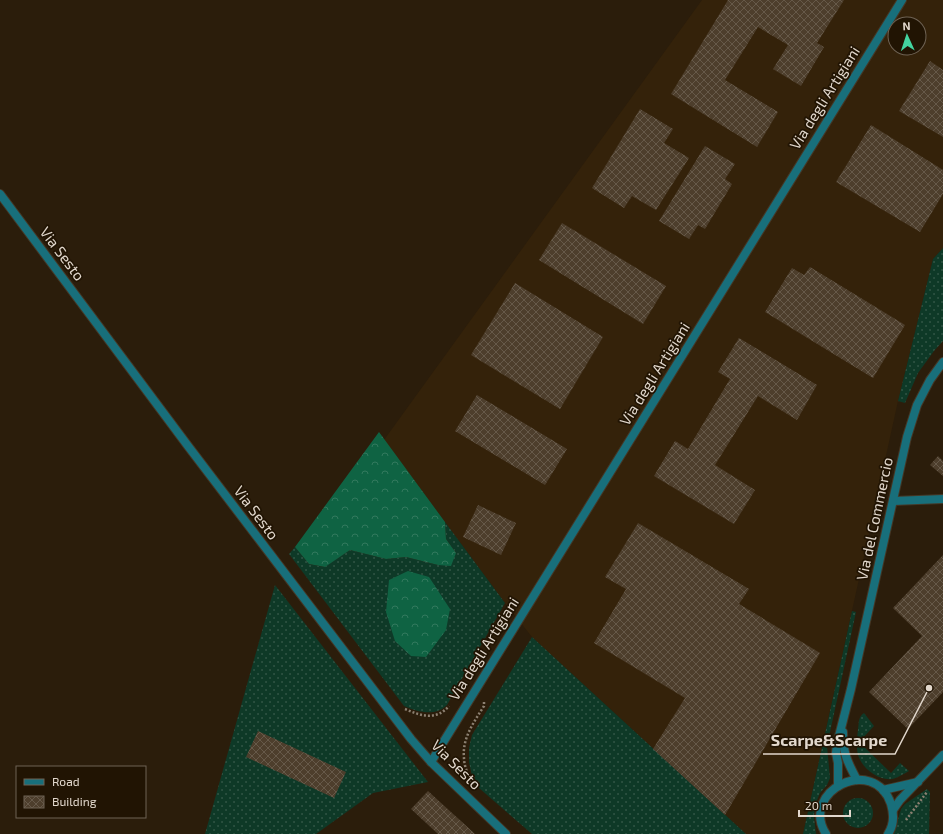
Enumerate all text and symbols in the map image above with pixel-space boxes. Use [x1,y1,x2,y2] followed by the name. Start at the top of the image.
[887,16,927,56] north arrow
[902,19,911,32] text: N
[785,43,863,152] street label: Via degli Artigiani
[37,223,89,284] street label: Via Sesto
[615,319,693,428] street label: Via degli Artigiani
[852,456,896,582] street label: Via del Commercio
[231,482,283,543] street label: Via Sesto
[444,594,522,703] street label: Via degli Artigiani
[763,726,895,754] callout: Scarpe&Scarpe
[771,730,887,749] text: Scarpe&Scarpe
[428,736,485,793] street label: Via Sesto
[16,766,146,818] legend
[52,774,80,788] text: Road
[799,792,850,818] scale bar
[52,794,97,808] text: Building
[805,798,832,812] text: 20 m

